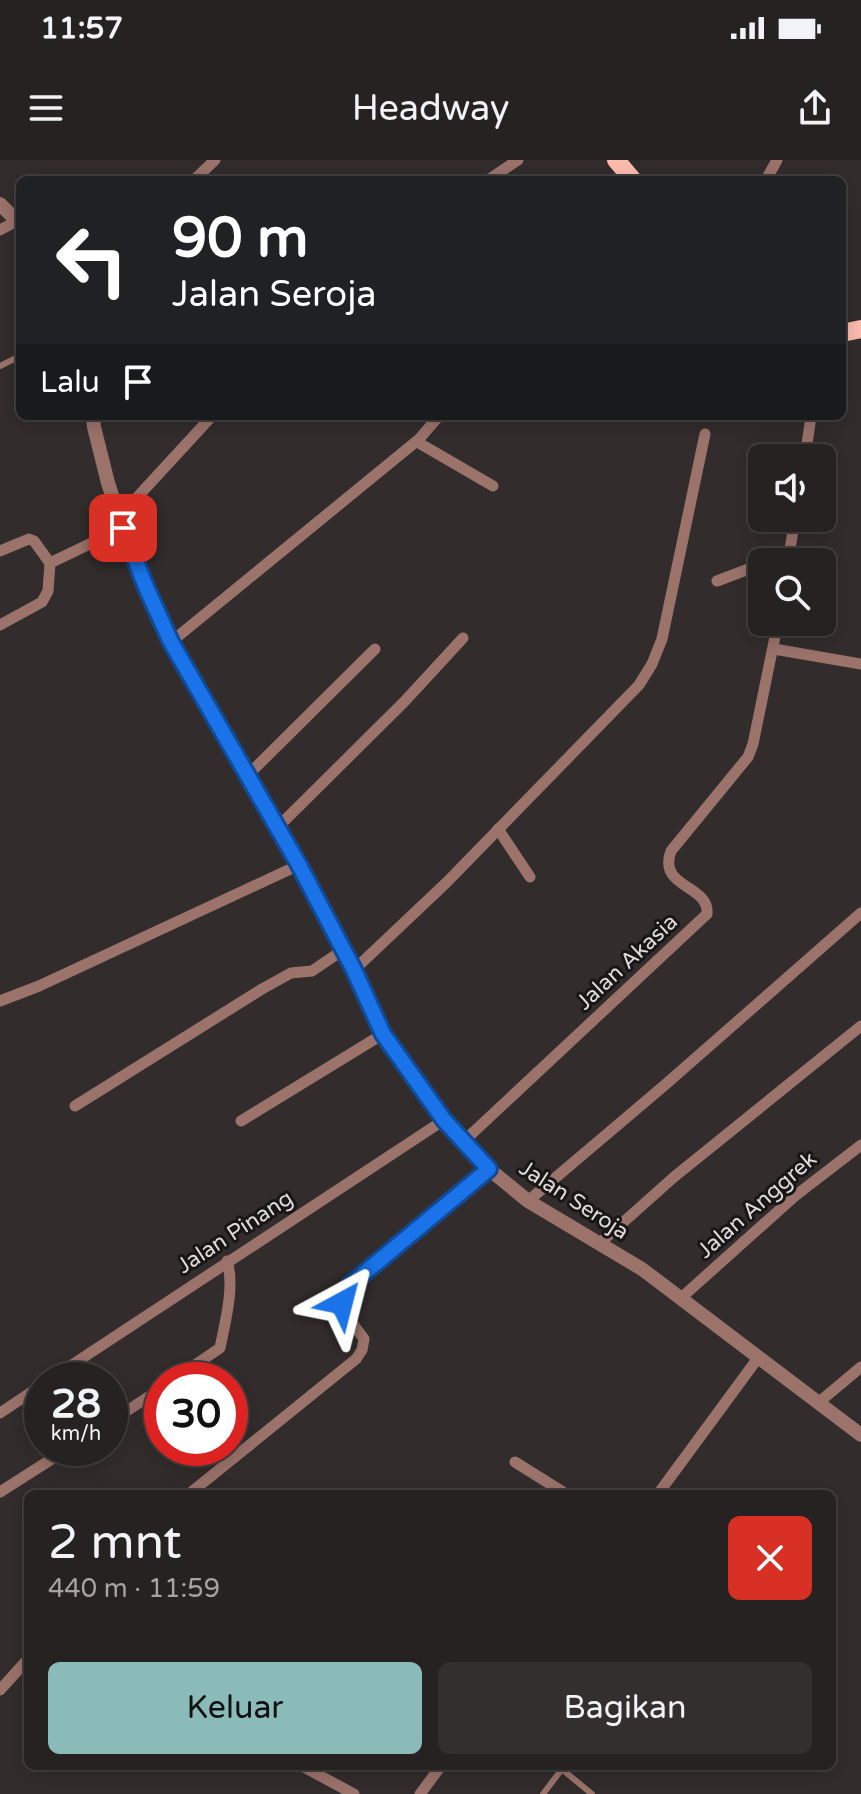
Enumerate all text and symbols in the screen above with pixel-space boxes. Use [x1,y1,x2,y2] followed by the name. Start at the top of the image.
[40,10,123,47] text: 11:57
[24,86,68,130] icon: menu
[793,86,837,130] icon: share
[352,87,509,130] text: Headway
[172,205,308,272] text: 90 m
[40,208,144,312] icon: left
[172,273,377,316] text: Jalan Seroja
[116,360,160,404] icon: arrive
[40,364,100,401] text: Lalu
[748,444,836,636] map controls
[748,444,836,532] button: sound
[89,494,157,562] pin
[101,506,145,550] icon: arrive
[748,548,836,636] button: search
[571,909,683,1015] street label: Jalan Akasia
[692,1146,822,1264] street label: Jalan Anggrek
[514,1155,634,1245] street label: Jalan Seroja
[172,1185,298,1279] street label: Jalan Pinang
[300,1261,384,1345] position arrow
[144,1362,248,1466] speed limit sign: 30
[51,1380,101,1428] text: 28
[51,1422,101,1446] text: km/h
[48,1514,182,1572] text: 2 mnt
[728,1516,812,1600] button: close
[48,1573,220,1604] text: 440 m · 11:59
[48,1662,422,1754] button: Keluar
[438,1662,812,1754] button: Bagikan

